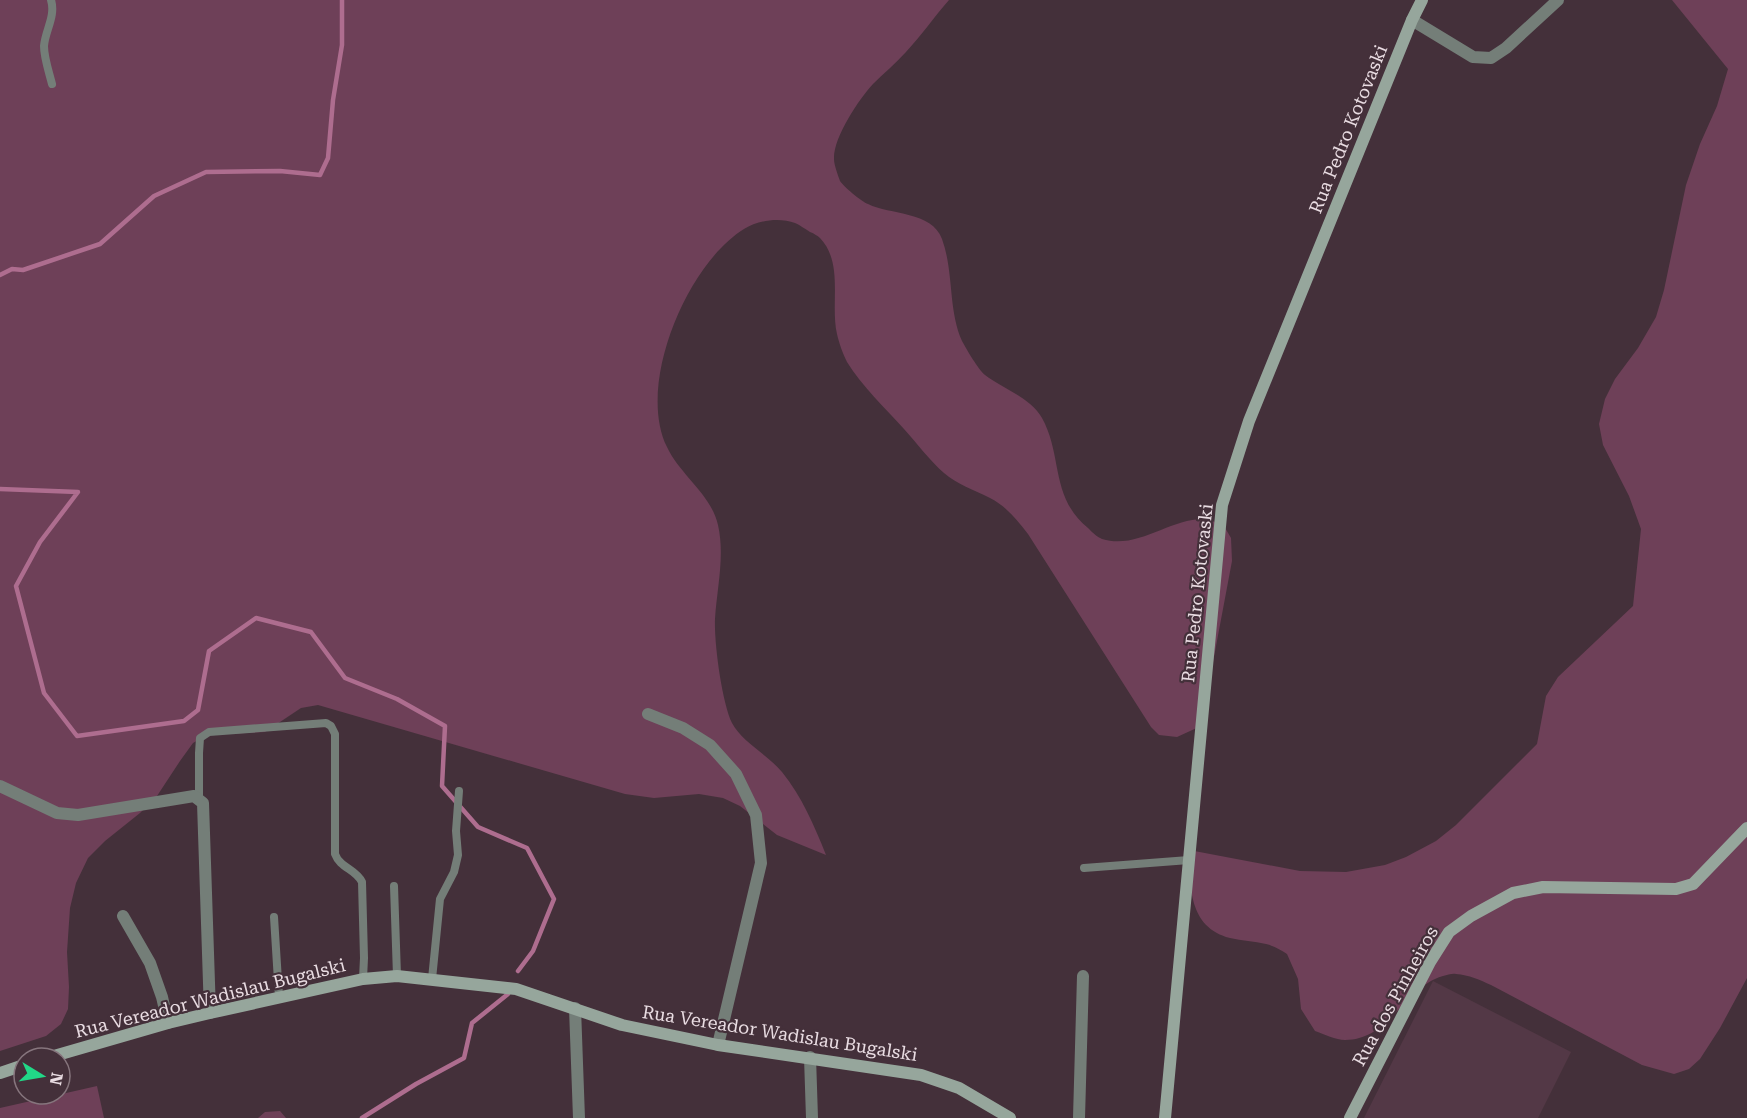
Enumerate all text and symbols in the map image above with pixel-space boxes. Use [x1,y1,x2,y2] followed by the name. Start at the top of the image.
[1305,41,1391,216] street label: Rua Pedro Kotovaski
[1177,502,1217,683] street label: Rua Pedro Kotovaski
[1348,923,1442,1069] street label: Rua dos Pinheiros
[72,954,348,1042] street label: Rua Vereador Wadislau Bugalski
[641,1001,919,1065] street label: Rua Vereador Wadislau Bugalski
[12,1046,72,1106] north arrow
[46,1071,67,1087] text: N

